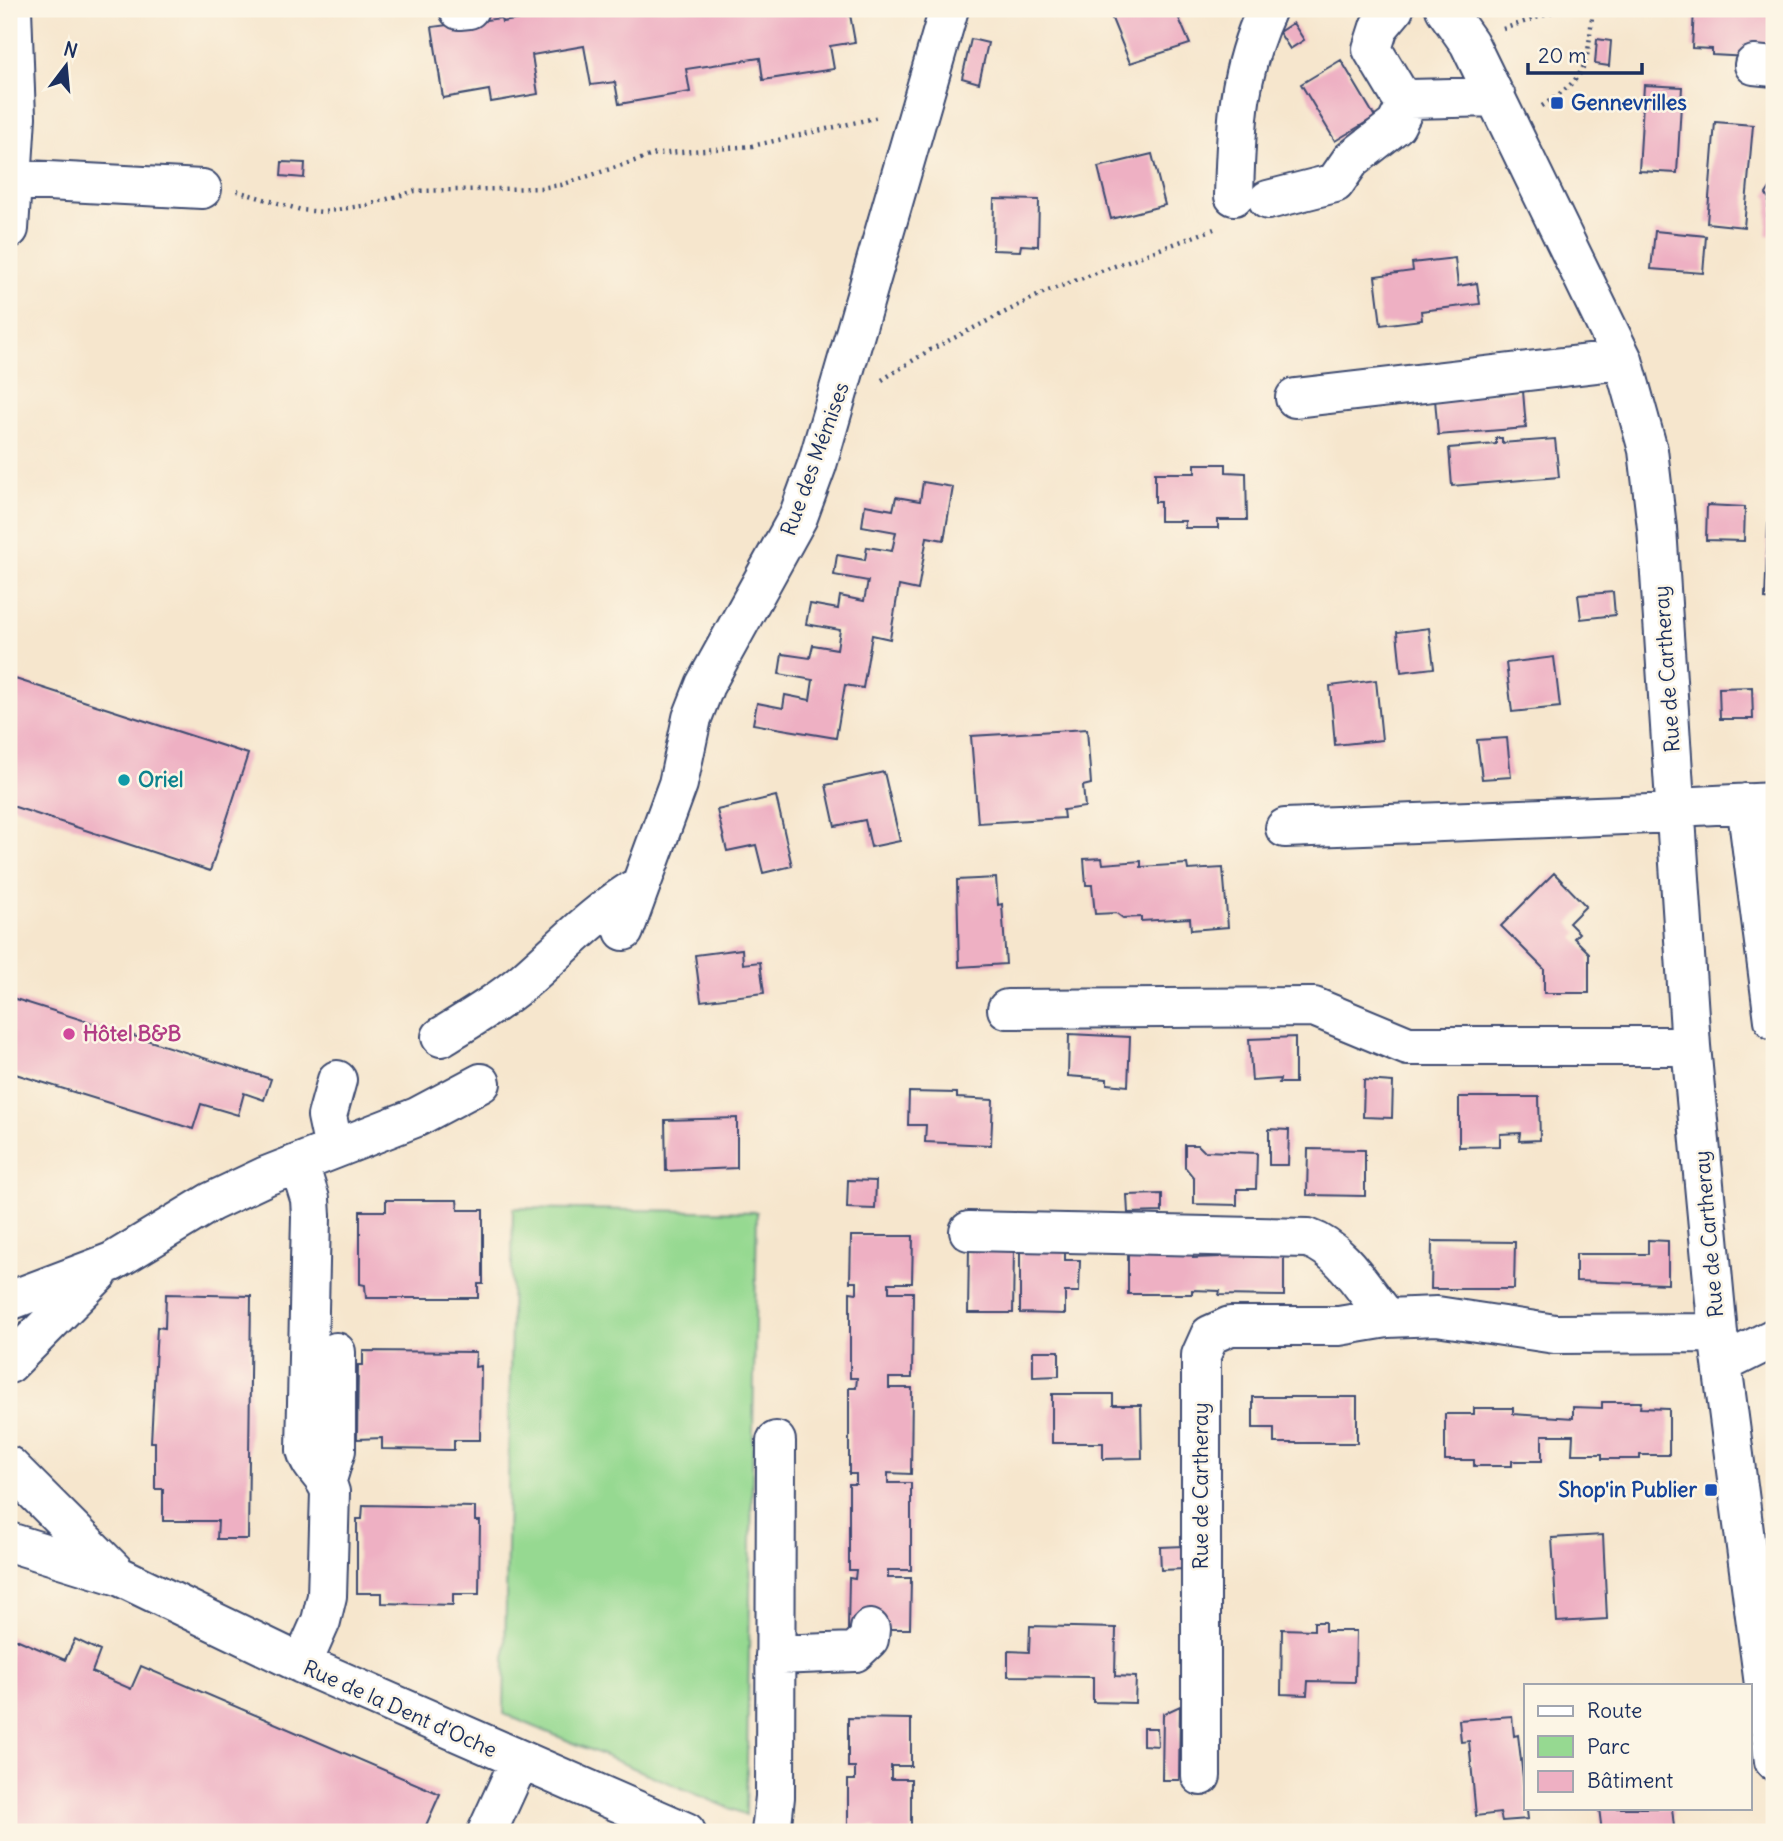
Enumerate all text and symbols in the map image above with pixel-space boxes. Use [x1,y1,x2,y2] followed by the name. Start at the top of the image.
[32,32,102,102] north arrow
[1528,32,1641,76] scale bar
[61,36,80,63] text: N
[1538,42,1587,69] text: 20 m
[1571,89,1687,116] place label: Gennevrilles
[1549,95,1565,111] marker: Gennevrilles
[774,378,855,539] street label: Rue des Mémises
[1647,585,1686,753] street label: Rue de Cartheray
[138,766,184,793] place label: Oriel
[116,772,132,788] marker: Oriel
[83,1020,181,1047] place label: Hôtel B&B
[61,1026,77,1042] marker: Hôtel B&B
[1688,1150,1729,1318] street label: Rue de Cartheray
[1187,1402,1214,1570] street label: Rue de Cartheray
[1558,1476,1697,1503] place label: Shop'in Publier
[1703,1482,1719,1498] marker: Shop'in Publier
[299,1654,501,1763] street label: Rue de la Dent d'Oche
[1524,1684,1752,1810] legend
[1587,1697,1642,1724] text: Route
[1587,1733,1630,1760] text: Parc
[1587,1767,1673,1794] text: Bâtiment

